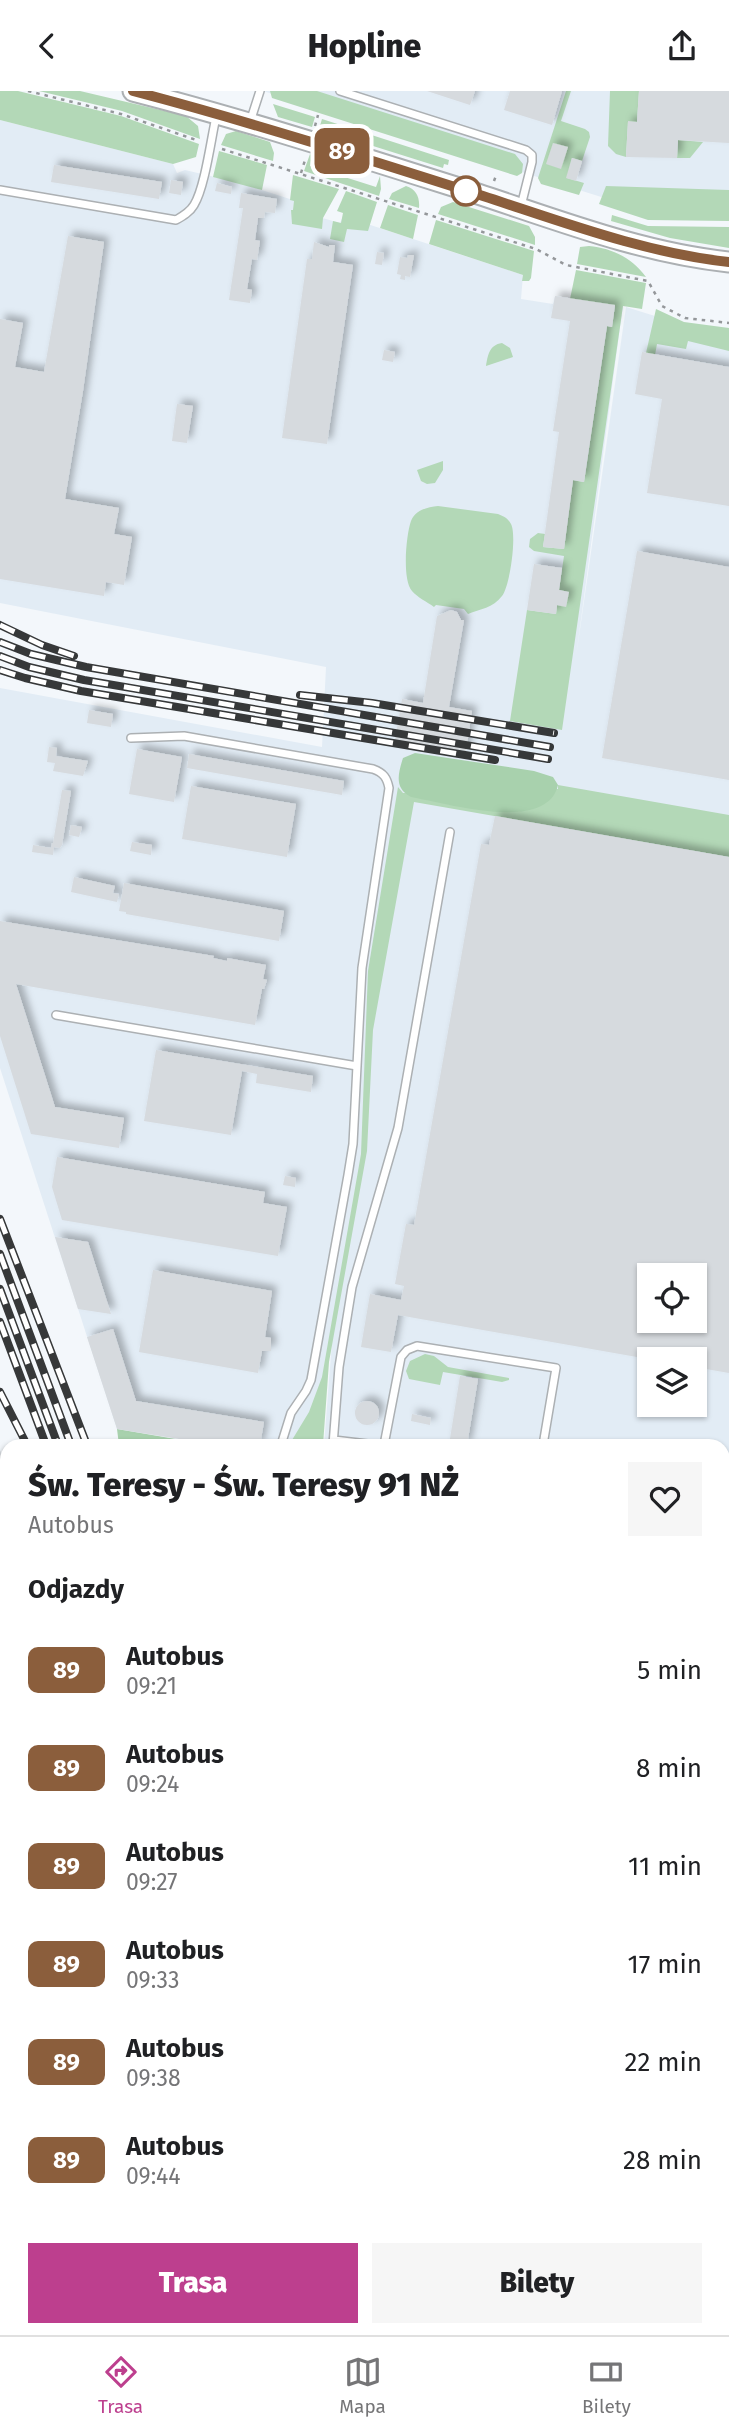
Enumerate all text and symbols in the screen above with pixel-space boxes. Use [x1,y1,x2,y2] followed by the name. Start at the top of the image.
[28,27,66,65] icon: back
[308,27,421,65] text: Hopline
[663,27,701,65] icon: share
[310,128,374,174] line badge: 89
[329,137,356,165] text: 89
[451,176,481,206] unlabelled marker
[637,1263,707,1417] map controls
[637,1263,707,1333] button: locate
[637,1347,707,1417] button: layers
[628,1462,702,1536] button: heart
[28,1465,459,1505] text: Św. Teresy - Św. Teresy 91 NŻ
[28,1511,114,1539] text: Autobus
[28,1574,124,1605] text: Odjazdy
[126,1641,224,1672] text: Autobus
[637,1655,702,1686] text: 5 min
[53,1656,80,1684] text: 89
[126,1672,177,1700] text: 09:21
[126,1739,224,1770] text: Autobus
[636,1753,702,1784] text: 8 min
[53,1754,80,1782] text: 89
[126,1770,179,1798] text: 09:24
[126,1837,224,1868] text: Autobus
[628,1851,702,1882] text: 11 min
[53,1852,80,1880] text: 89
[126,1868,178,1896] text: 09:27
[126,1935,224,1966] text: Autobus
[627,1949,702,1980] text: 17 min
[53,1950,80,1978] text: 89
[126,1966,179,1994] text: 09:33
[126,2033,224,2064] text: Autobus
[625,2047,702,2078] text: 22 min
[53,2048,80,2076] text: 89
[126,2064,181,2092] text: 09:38
[126,2131,224,2162] text: Autobus
[623,2145,702,2176] text: 28 min
[53,2146,80,2174] text: 89
[126,2162,181,2190] text: 09:44
[28,2243,358,2323] button: Trasa
[372,2243,702,2323] button: Bilety
[98,2353,143,2418] tab: Trasa
[339,2353,386,2418] tab: Mapa
[582,2353,631,2418] tab: Bilety

